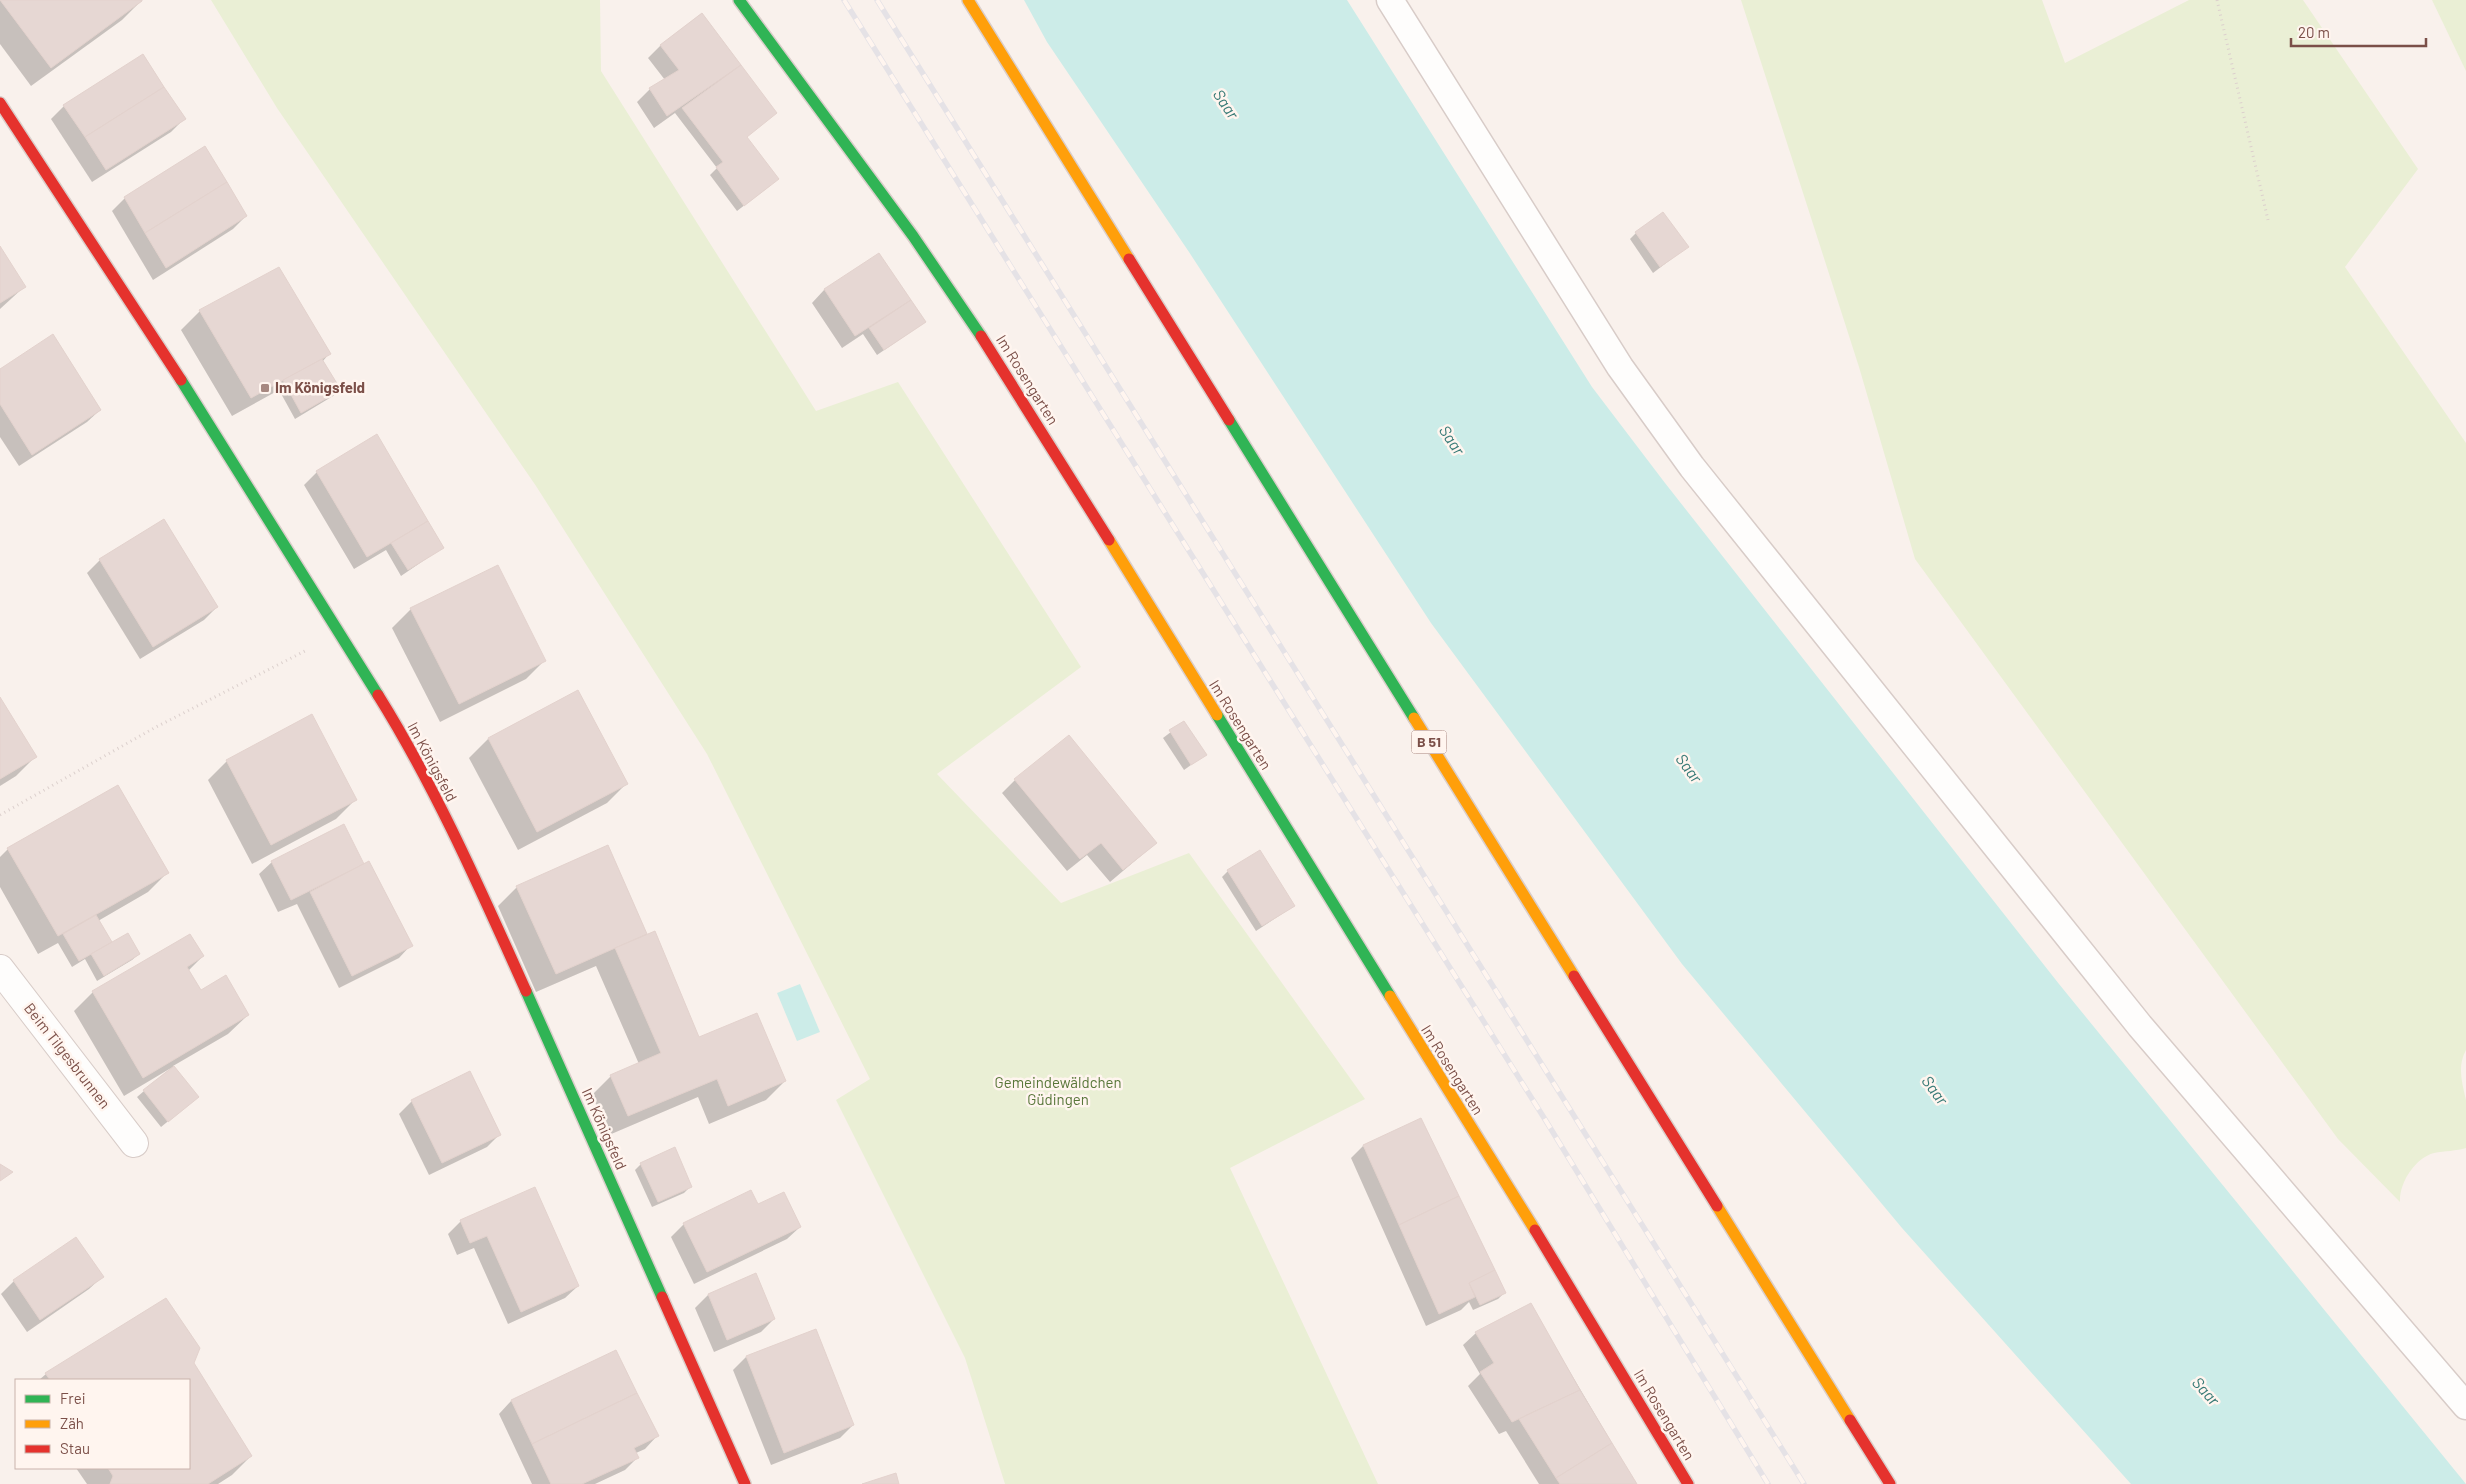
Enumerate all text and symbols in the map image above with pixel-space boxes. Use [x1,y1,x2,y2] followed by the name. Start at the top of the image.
[2291,15,2426,47] scale bar
[2298,23,2330,41] text: 20 m
[1210,85,1244,123] water label: Saar
[993,331,1063,428] street label: Im Rosengarten
[275,378,365,396] place label: Im Königsfeld
[259,382,271,394] marker: Im Königsfeld
[1436,421,1470,459] water label: Saar
[1206,676,1276,773] street label: Im Rosengarten
[404,719,461,804] street label: Im Königsfeld
[1412,730,1446,754] road number: B 51
[1672,749,1707,787] water label: Saar
[21,999,115,1112] street label: Beim Tilgesbrunnen
[1418,1021,1488,1118] street label: Im Rosengarten
[1918,1071,1953,1109] water label: Saar
[994,1073,1122,1108] park label: Gemeindewäldchen Güdingen
[579,1085,631,1172] street label: Im Königsfeld
[1631,1366,1699,1463] street label: Im Rosengarten
[2189,1373,2225,1410] water label: Saar
[15,1379,190,1469] legend
[60,1389,86,1407] text: Frei
[60,1414,84,1432] text: Zäh
[60,1439,90,1457] text: Stau

